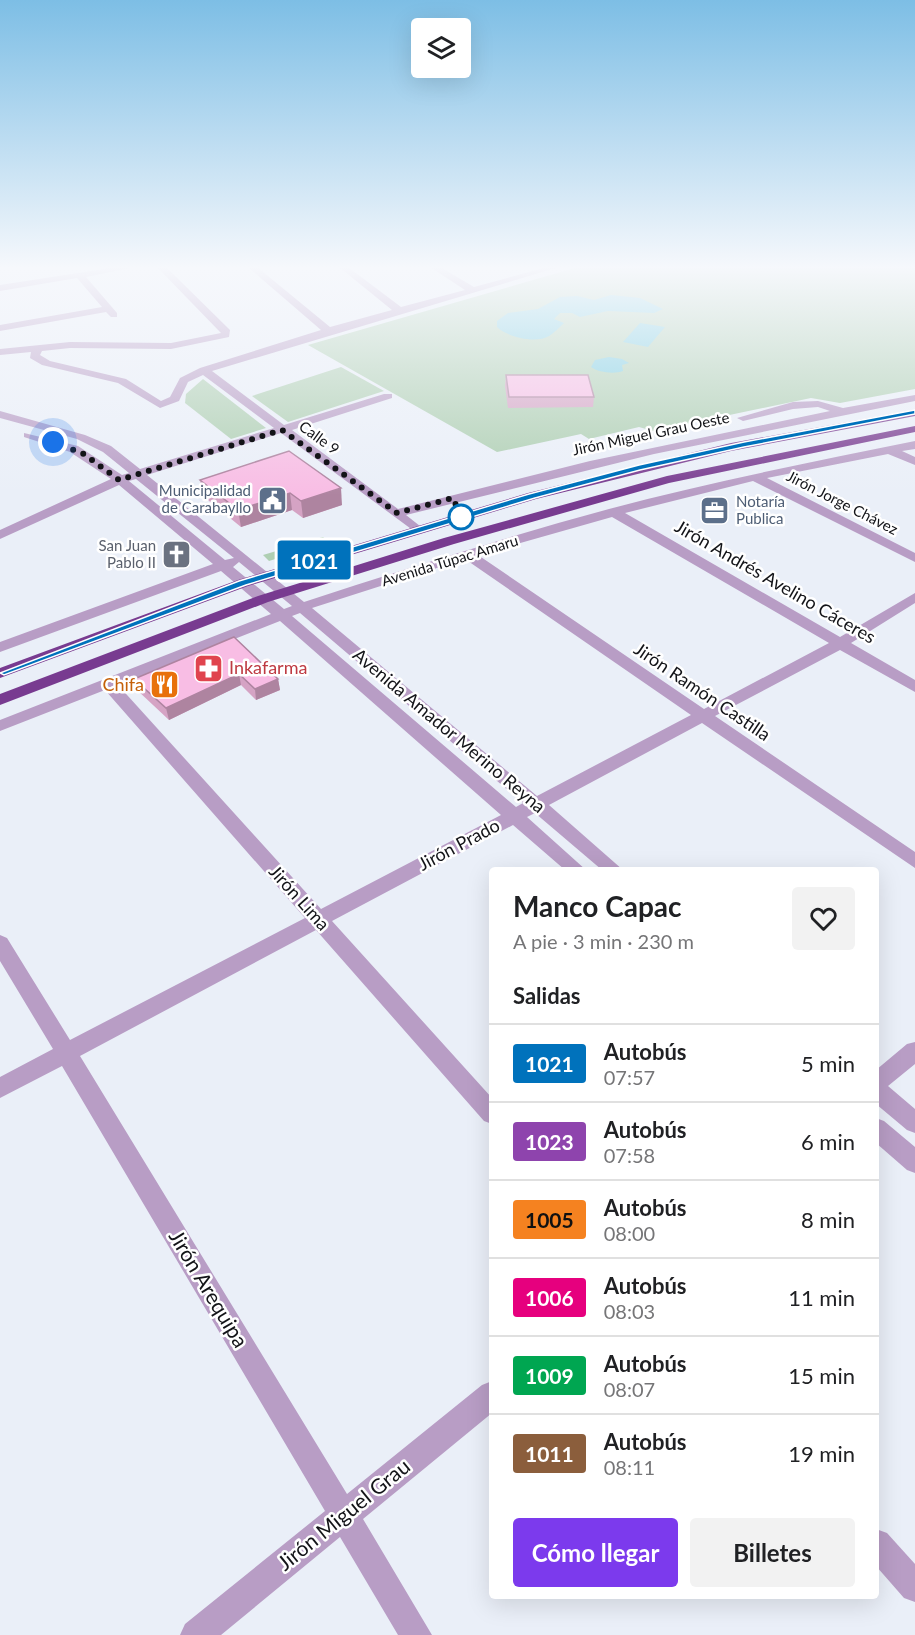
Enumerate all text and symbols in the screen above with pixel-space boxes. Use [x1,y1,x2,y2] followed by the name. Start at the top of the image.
[411,18,471,78] map controls
[411,18,471,78] button: layers
[571,408,731,458] street label: Jirón Miguel Grau Oeste
[296,417,343,458] street label: Calle 9
[38,427,68,457] your location
[784,466,901,538] street label: Jirón Jorge Chávez
[159,481,251,516] place label: Municipalidad de Carabayllo
[256,484,288,516] public building icon: Municipalidad de Carabayllo
[736,492,785,527] place label: Notaría Publica
[699,495,731,527] office icon: Notaría Publica
[448,504,474,530] unlabelled marker
[671,515,880,648] street label: Jirón Andrés Avelino Cáceres
[379,531,520,589] street label: Avenida Túpac Amaru
[98,536,156,571] place label: San Juan Pablo II
[161,539,193,571] church icon: San Juan Pablo II
[272,540,356,580] line badge: 1021
[290,548,338,573] text: 1021
[630,637,775,745] street label: Jirón Ramón Castilla
[349,643,550,817] street label: Avenida Amador Merino Reyna
[192,652,224,684] pharmacy icon: Inkafarma
[229,656,307,678] place label: Inkafarma
[149,669,181,701] restaurant icon: Chifa
[102,673,144,695] place label: Chifa
[414,813,503,875] street label: Jirón Prado
[265,860,335,934] street label: Jirón Lima
[792,887,855,950] button: heart
[513,889,682,923] text: Manco Capac
[513,929,694,953] text: A pie · 3 min · 230 m
[513,982,580,1009] text: Salidas
[604,1038,686,1065] text: Autobús
[801,1050,855,1077] text: 5 min
[525,1051,574,1076] text: 1021
[604,1065,655,1089] text: 07:57
[604,1116,686,1143] text: Autobús
[801,1128,855,1155] text: 6 min
[525,1129,574,1154] text: 1023
[604,1143,655,1167] text: 07:58
[604,1194,686,1221] text: Autobús
[801,1206,855,1233] text: 8 min
[525,1207,574,1232] text: 1005
[604,1221,655,1245] text: 08:00
[164,1225,254,1351] street label: Jirón Arequipa
[604,1272,686,1299] text: Autobús
[788,1284,855,1311] text: 11 min
[525,1285,574,1310] text: 1006
[604,1299,655,1323] text: 08:03
[604,1350,686,1377] text: Autobús
[788,1362,855,1389] text: 15 min
[525,1363,574,1388] text: 1009
[604,1377,655,1401] text: 08:07
[604,1428,686,1455] text: Autobús
[788,1440,855,1467] text: 19 min
[525,1441,574,1466] text: 1011
[272,1453,414,1575] street label: Jirón Miguel Grau
[604,1455,655,1479] text: 08:11
[513,1518,678,1587] button: Cómo llegar
[690,1518,855,1587] button: Billetes

